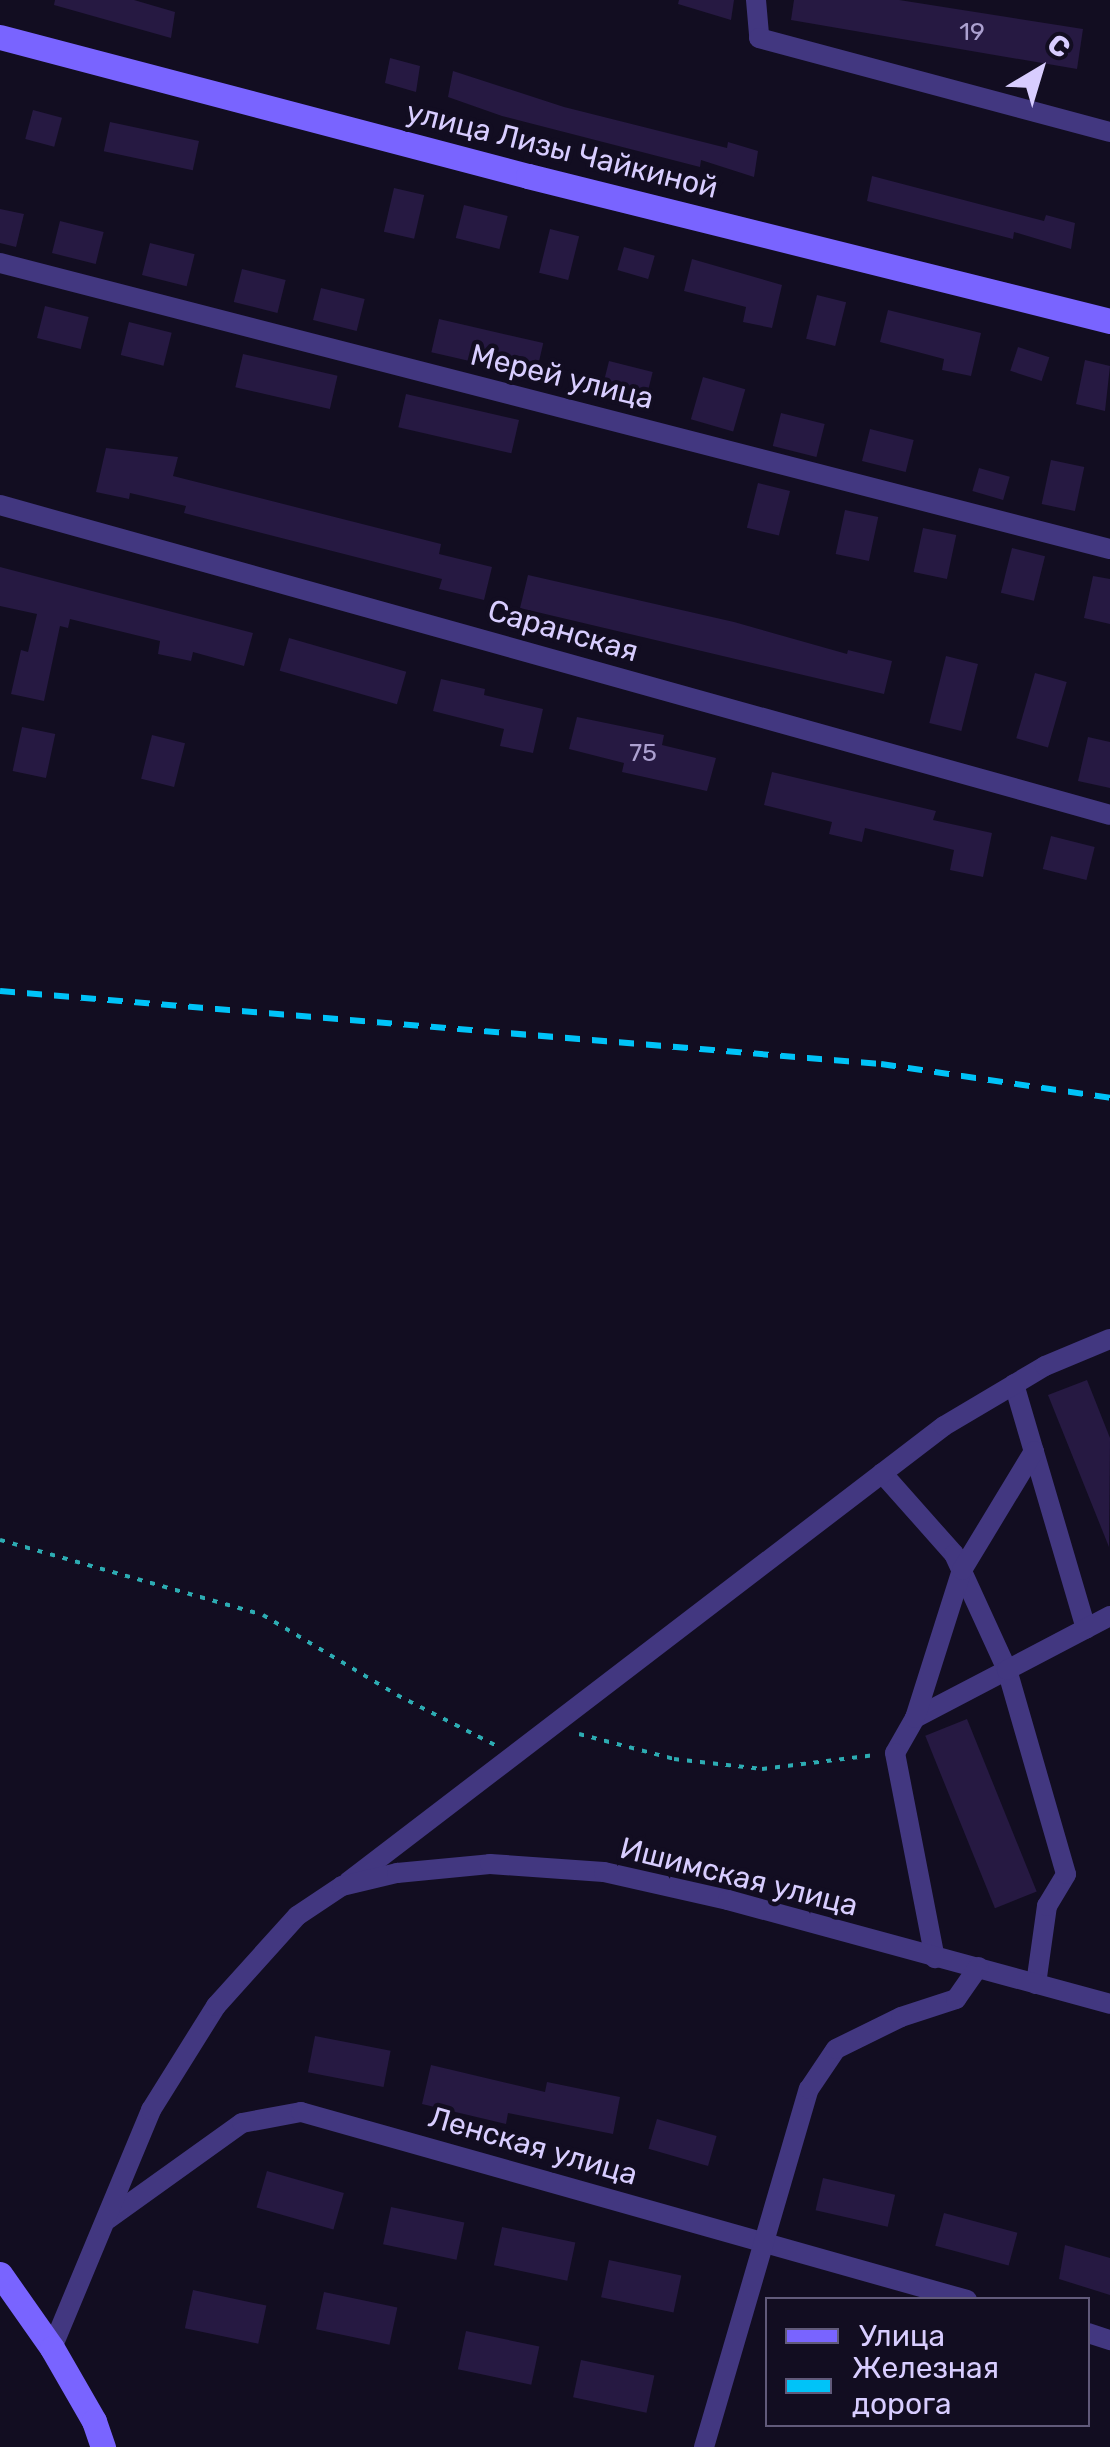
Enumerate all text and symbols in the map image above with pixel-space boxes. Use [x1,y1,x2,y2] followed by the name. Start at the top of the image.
[959,17,985,47] house number: 19
[990,20,1090,120] north arrow
[1041,27,1077,65] text: С
[403,94,721,206] street label: улица Лизы Чайкиной
[467,337,657,417] street label: Мерей улица
[484,592,642,670] street label: Саранская
[629,738,657,768] house number: 75
[616,1830,862,1924] street label: Ишимская улица
[425,2099,641,2193] street label: Ленская улица
[765,2297,1090,2427] legend
[859,2318,945,2354] text: Улица
[852,2350,999,2422] text: Железная дорога

